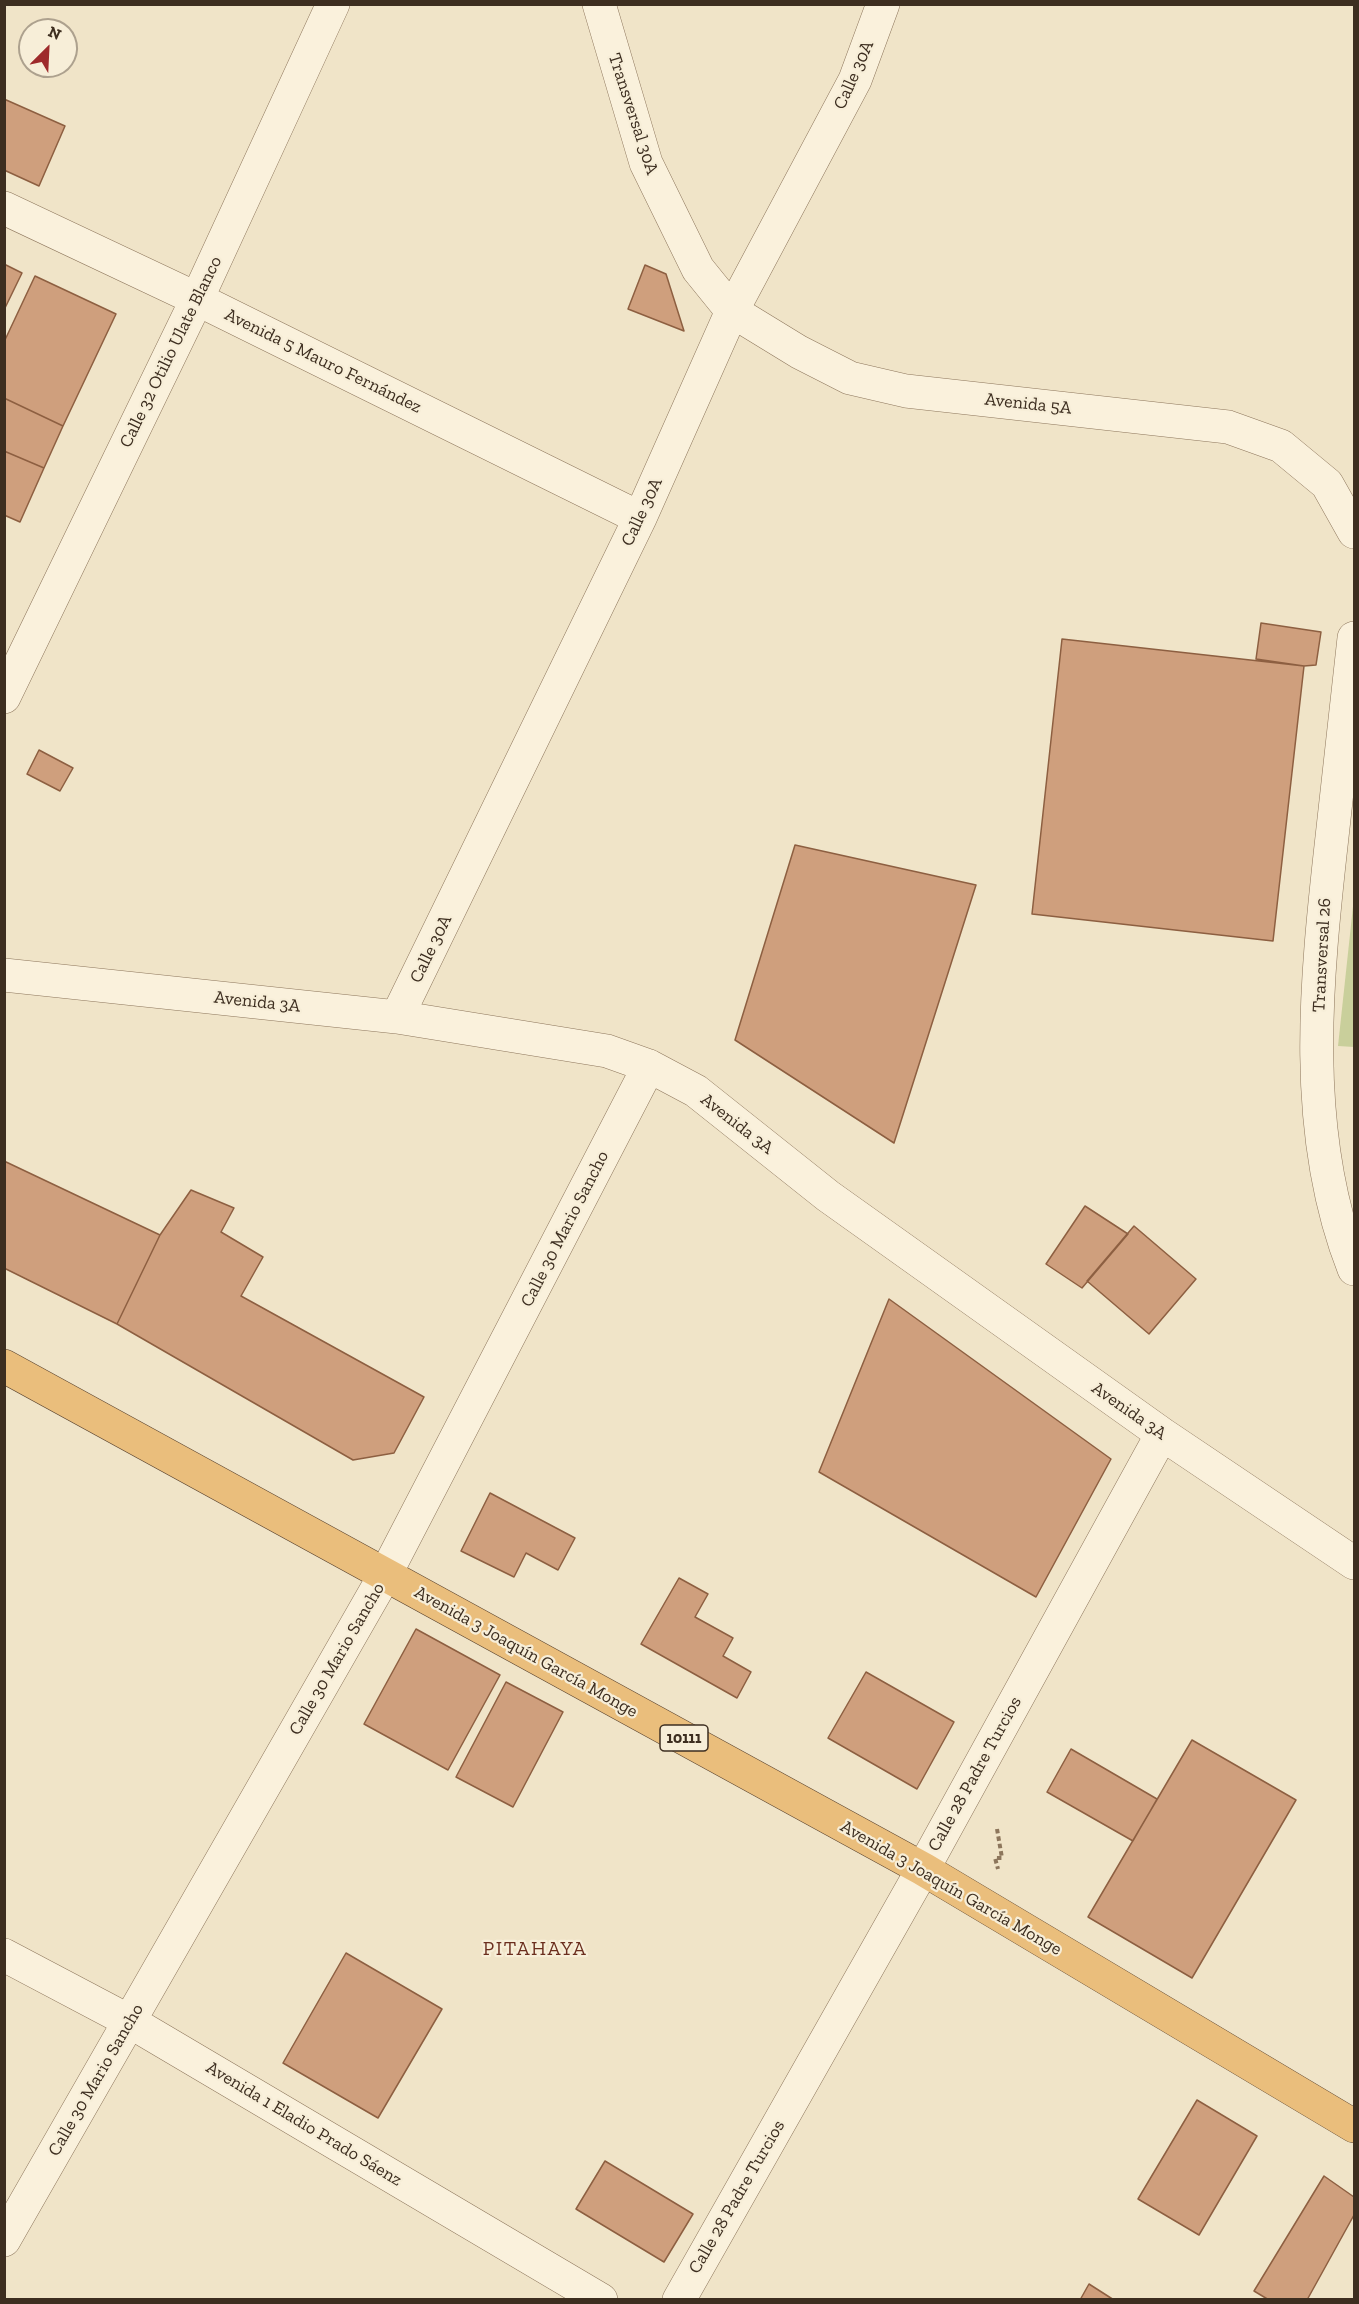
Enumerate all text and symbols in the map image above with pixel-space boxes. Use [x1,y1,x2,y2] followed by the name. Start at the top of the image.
[18,18,78,78] north arrow
[45,22,64,44] text: N
[829,37,879,113] street label: Calle 30A
[603,51,663,177] street label: Transversal 30A
[115,253,227,451] street label: Calle 32 Otilio Ulate Blanco
[221,304,425,418] street label: Avenida 5 Mauro Fernández
[984,389,1072,419] street label: Avenida 5A
[617,474,667,550] street label: Calle 30A
[1308,897,1336,1013] street label: Transversal 26
[405,911,457,987] street label: Calle 30A
[213,987,301,1017] street label: Avenida 3A
[696,1089,778,1159] street label: Avenida 3A
[516,1147,614,1311] street label: Calle 30 Mario Sancho
[1087,1377,1171,1445] street label: Avenida 3A
[285,1579,389,1739] street label: Calle 30 Mario Sancho
[411,1581,641,1723] street label: Avenida 3 Joaquín García Monge
[923,1693,1027,1855] street label: Calle 28 Padre Turcios
[660,1725,708,1751] road number: 10111
[836,1816,1066,1960] street label: Avenida 3 Joaquín García Monge
[483,1937,587,1961] district label: PITAHAYA
[44,2000,148,2160] street label: Calle 30 Mario Sancho
[202,2057,406,2191] street label: Avenida 1 Eladio Prado Sáenz
[684,2116,790,2278] street label: Calle 28 Padre Turcios

